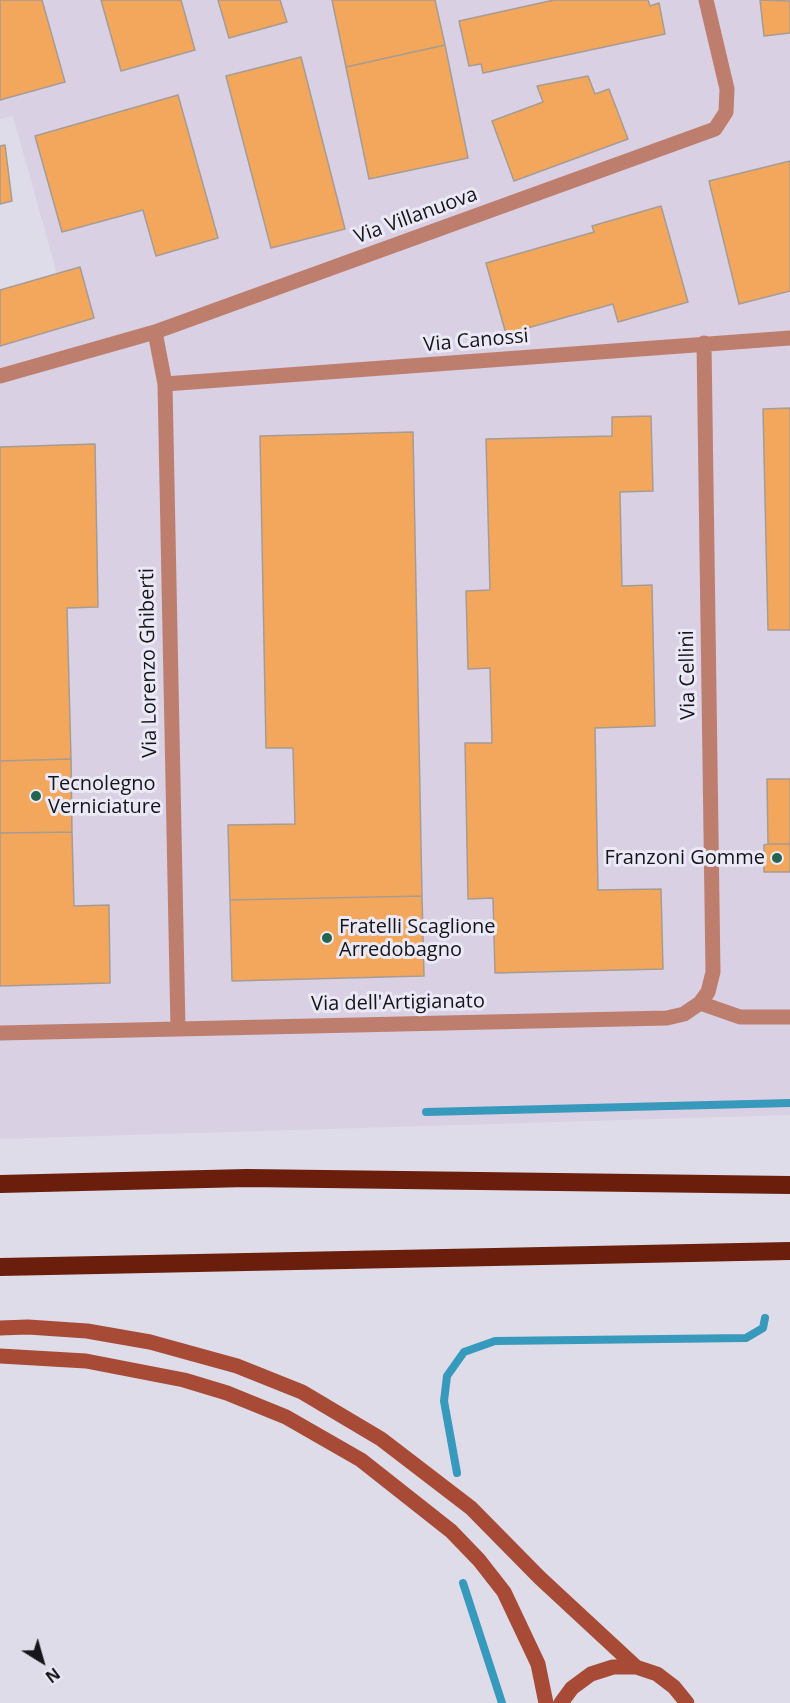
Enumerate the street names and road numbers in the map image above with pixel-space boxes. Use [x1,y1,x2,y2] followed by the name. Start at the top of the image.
[351,183,481,249] street label: Via Villanuova
[422,324,530,358] street label: Via Canossi
[135,568,163,758] street label: Via Lorenzo Ghiberti
[675,630,701,720] street label: Via Cellini
[311,989,485,1017] street label: Via dell'Artigianato

